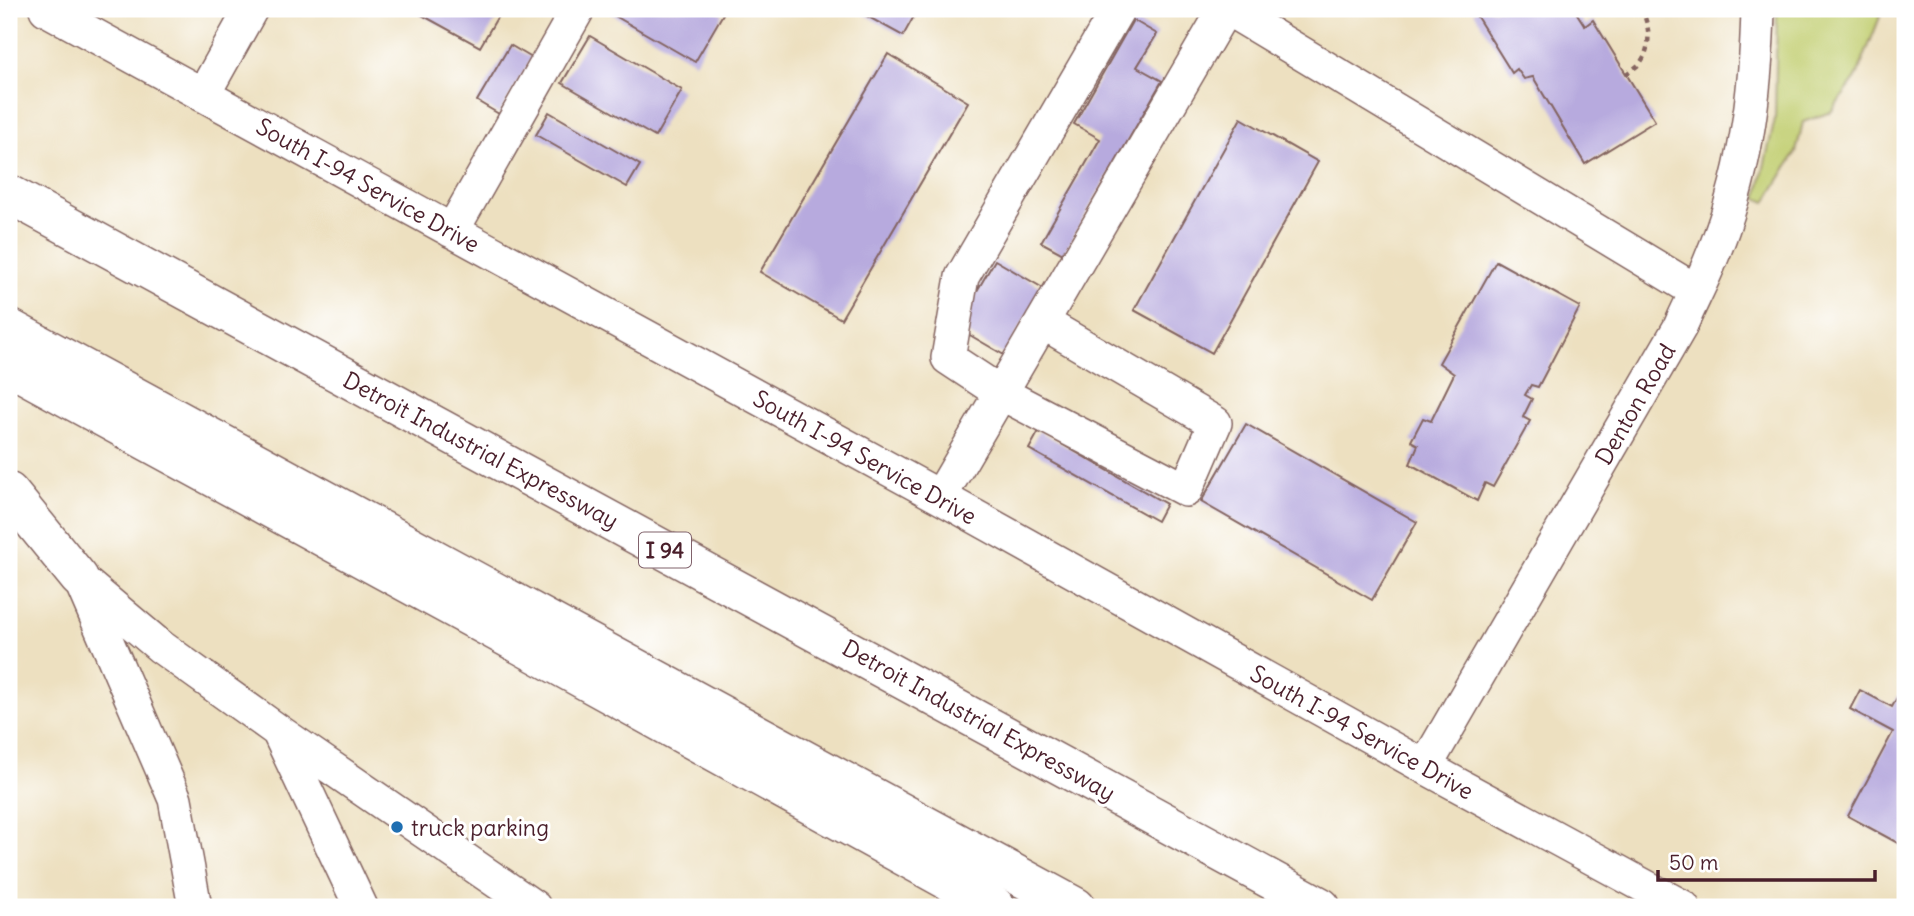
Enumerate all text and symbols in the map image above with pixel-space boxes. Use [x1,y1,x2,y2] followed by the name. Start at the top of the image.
[251,112,485,258] street label: South I-94 Service Drive
[1589,338,1681,470] street label: Denton Road
[338,365,624,535] street label: Detroit Industrial Expressway
[748,384,982,530] street label: South I-94 Service Drive
[639,532,691,568] road number: I 94
[837,633,1121,807] street label: Detroit Industrial Expressway
[1245,659,1479,805] street label: South I-94 Service Drive
[411,813,549,842] place label: truck parking
[389,819,405,835] marker: truck parking
[1658,839,1876,883] scale bar
[1669,849,1718,876] text: 50 m

